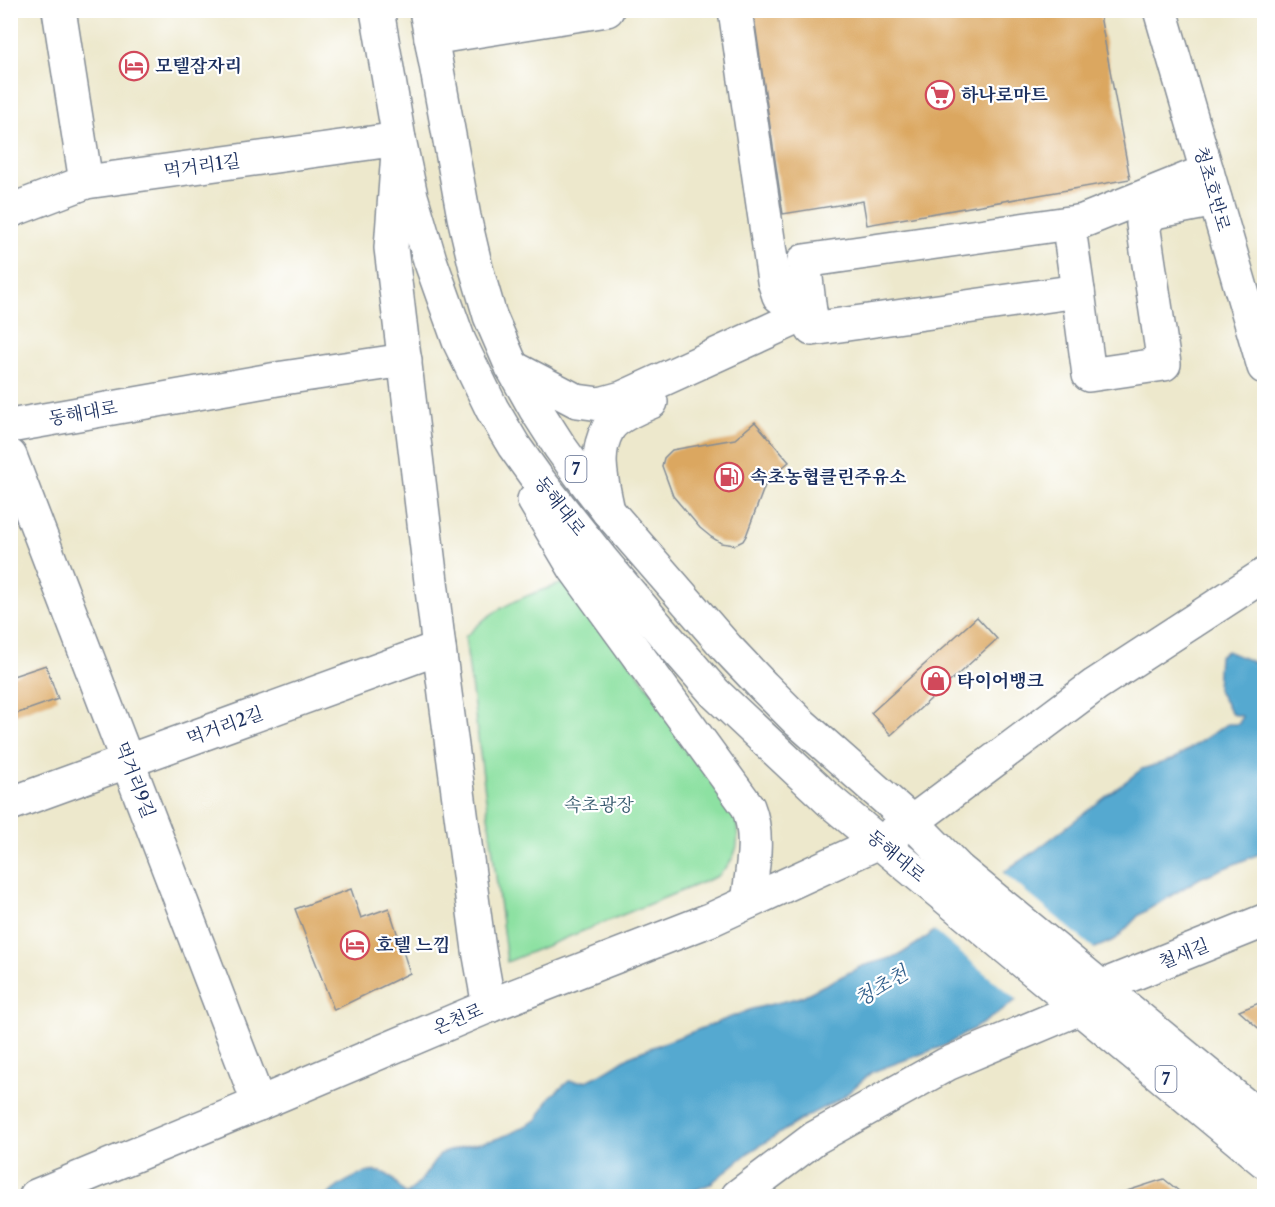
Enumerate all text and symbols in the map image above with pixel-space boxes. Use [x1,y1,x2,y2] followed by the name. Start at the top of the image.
[118,50,150,82] hotel icon: 모텔잠자리
[155,55,242,77] place label: 모텔잠자리
[924,79,956,111] supermarket icon: 하나로마트
[961,84,1049,106] place label: 하나로마트
[1189,144,1235,234] street label: 청초호반로
[162,150,242,182] street label: 먹거리1길
[47,396,119,430] street label: 동해대로
[566,456,586,482] road number: 7
[713,461,745,493] fuel station icon: 속초농협클린주유소
[750,466,907,488] place label: 속초농협클린주유소
[530,472,590,540] street label: 동해대로
[920,665,952,697] shop icon: 타이어뱅크
[957,670,1045,692] place label: 타이어뱅크
[184,702,266,750] street label: 먹거리2길
[110,739,160,821] street label: 먹거리9길
[564,794,634,816] park label: 속초광장
[862,825,930,887] street label: 동해대로
[339,929,371,961] hotel icon: 호텔 느낌
[376,934,450,956] place label: 호텔 느낌
[1156,934,1212,974] street label: 철새길
[850,960,913,1011] water label: 청초천
[430,999,486,1039] street label: 온천로
[1156,1066,1176,1092] road number: 7

